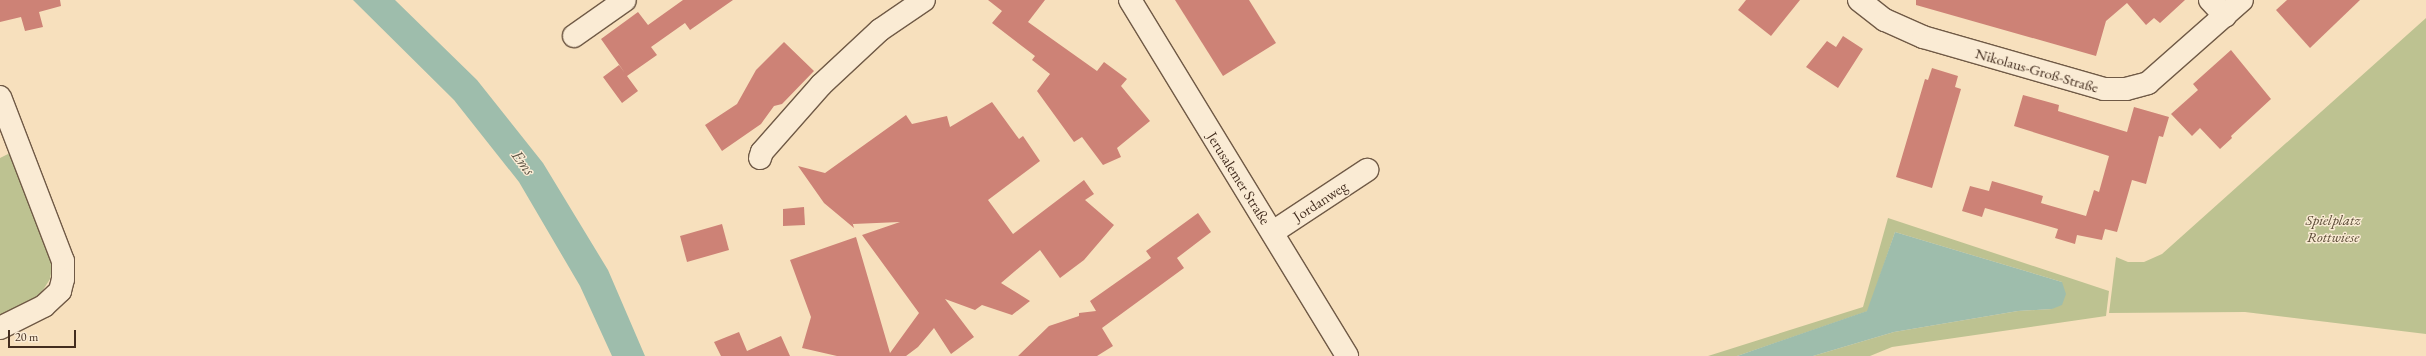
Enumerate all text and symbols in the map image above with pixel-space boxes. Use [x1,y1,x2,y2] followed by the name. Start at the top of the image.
[1973,44,2101,96] street label: Nikolaus-Groß-Straße
[1203,128,1275,228] street label: Jerusalemer Straße
[507,147,539,179] water label: Ems
[1290,177,1350,225] street label: Jordanweg
[2305,210,2361,245] park label: Spielplatz Rottwiese
[10,322,78,348] scale bar
[15,329,38,345] text: 20 m

